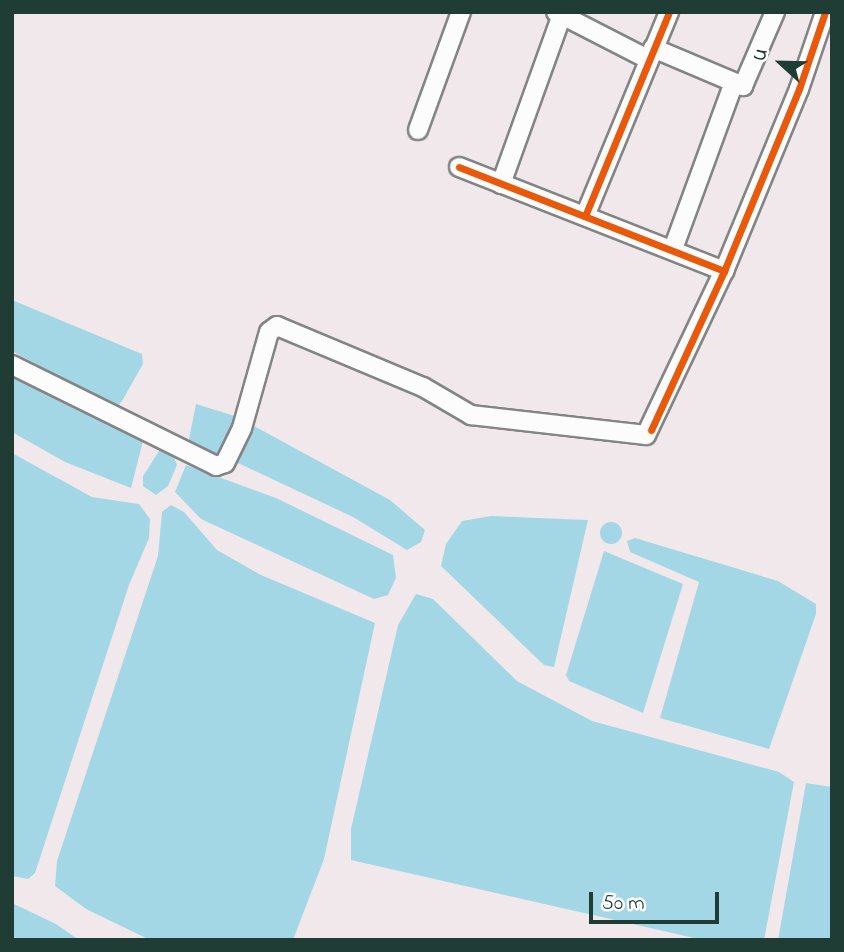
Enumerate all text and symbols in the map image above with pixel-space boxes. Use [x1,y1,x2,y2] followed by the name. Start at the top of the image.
[746,28,816,98] north arrow
[746,44,776,66] text: U
[592,878,722,922] scale bar
[602,889,645,919] text: 50 m

